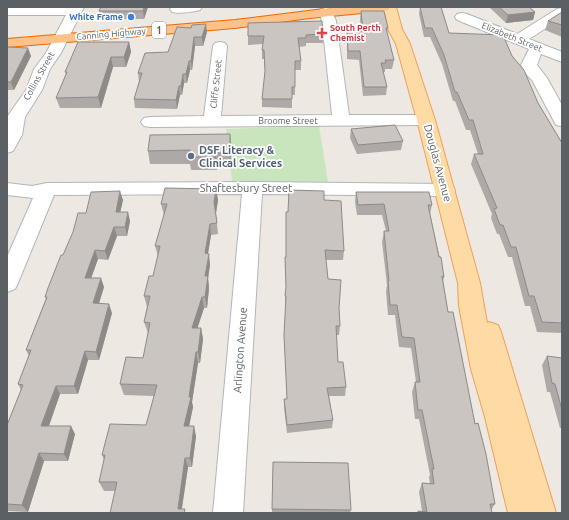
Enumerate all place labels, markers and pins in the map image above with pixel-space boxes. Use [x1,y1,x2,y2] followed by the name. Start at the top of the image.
[69,12,123,22] place label: White Frame
[126,12,136,22] marker: White Frame
[330,23,381,43] place label: South Perth Chemist
[317,28,327,38] marker: South Perth Chemist
[199,144,282,169] place label: DSF Literacy & Clinical Services
[186,151,196,161] marker: DSF Literacy & Clinical Services

